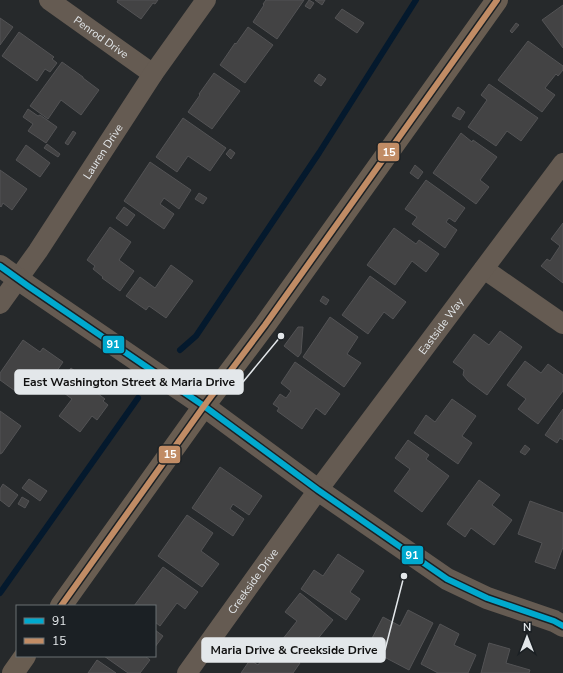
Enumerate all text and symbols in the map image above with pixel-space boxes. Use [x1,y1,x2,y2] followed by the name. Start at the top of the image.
[71,12,132,62] street label: Penrod Drive
[79,121,126,182] street label: Lauren Drive
[377,142,400,162] line badge: 15
[382,145,396,160] text: 15
[415,294,467,357] street label: Eastside Way
[102,335,125,354] line badge: 91
[106,337,120,352] text: 91
[15,370,243,394] callout: East Washington Street & Maria Drive
[23,374,236,390] text: East Washington Street & Maria Drive
[158,445,181,464] line badge: 15
[163,447,177,462] text: 15
[224,545,282,617] street label: Creekside Drive
[401,545,424,565] line badge: 91
[405,548,419,563] text: 91
[16,605,156,657] legend
[52,613,66,629] text: 91
[507,617,547,657] north arrow
[523,620,531,635] text: N
[52,633,66,649] text: 15
[202,638,385,662] callout: Maria Drive & Creekside Drive
[211,642,378,658] text: Maria Drive & Creekside Drive

